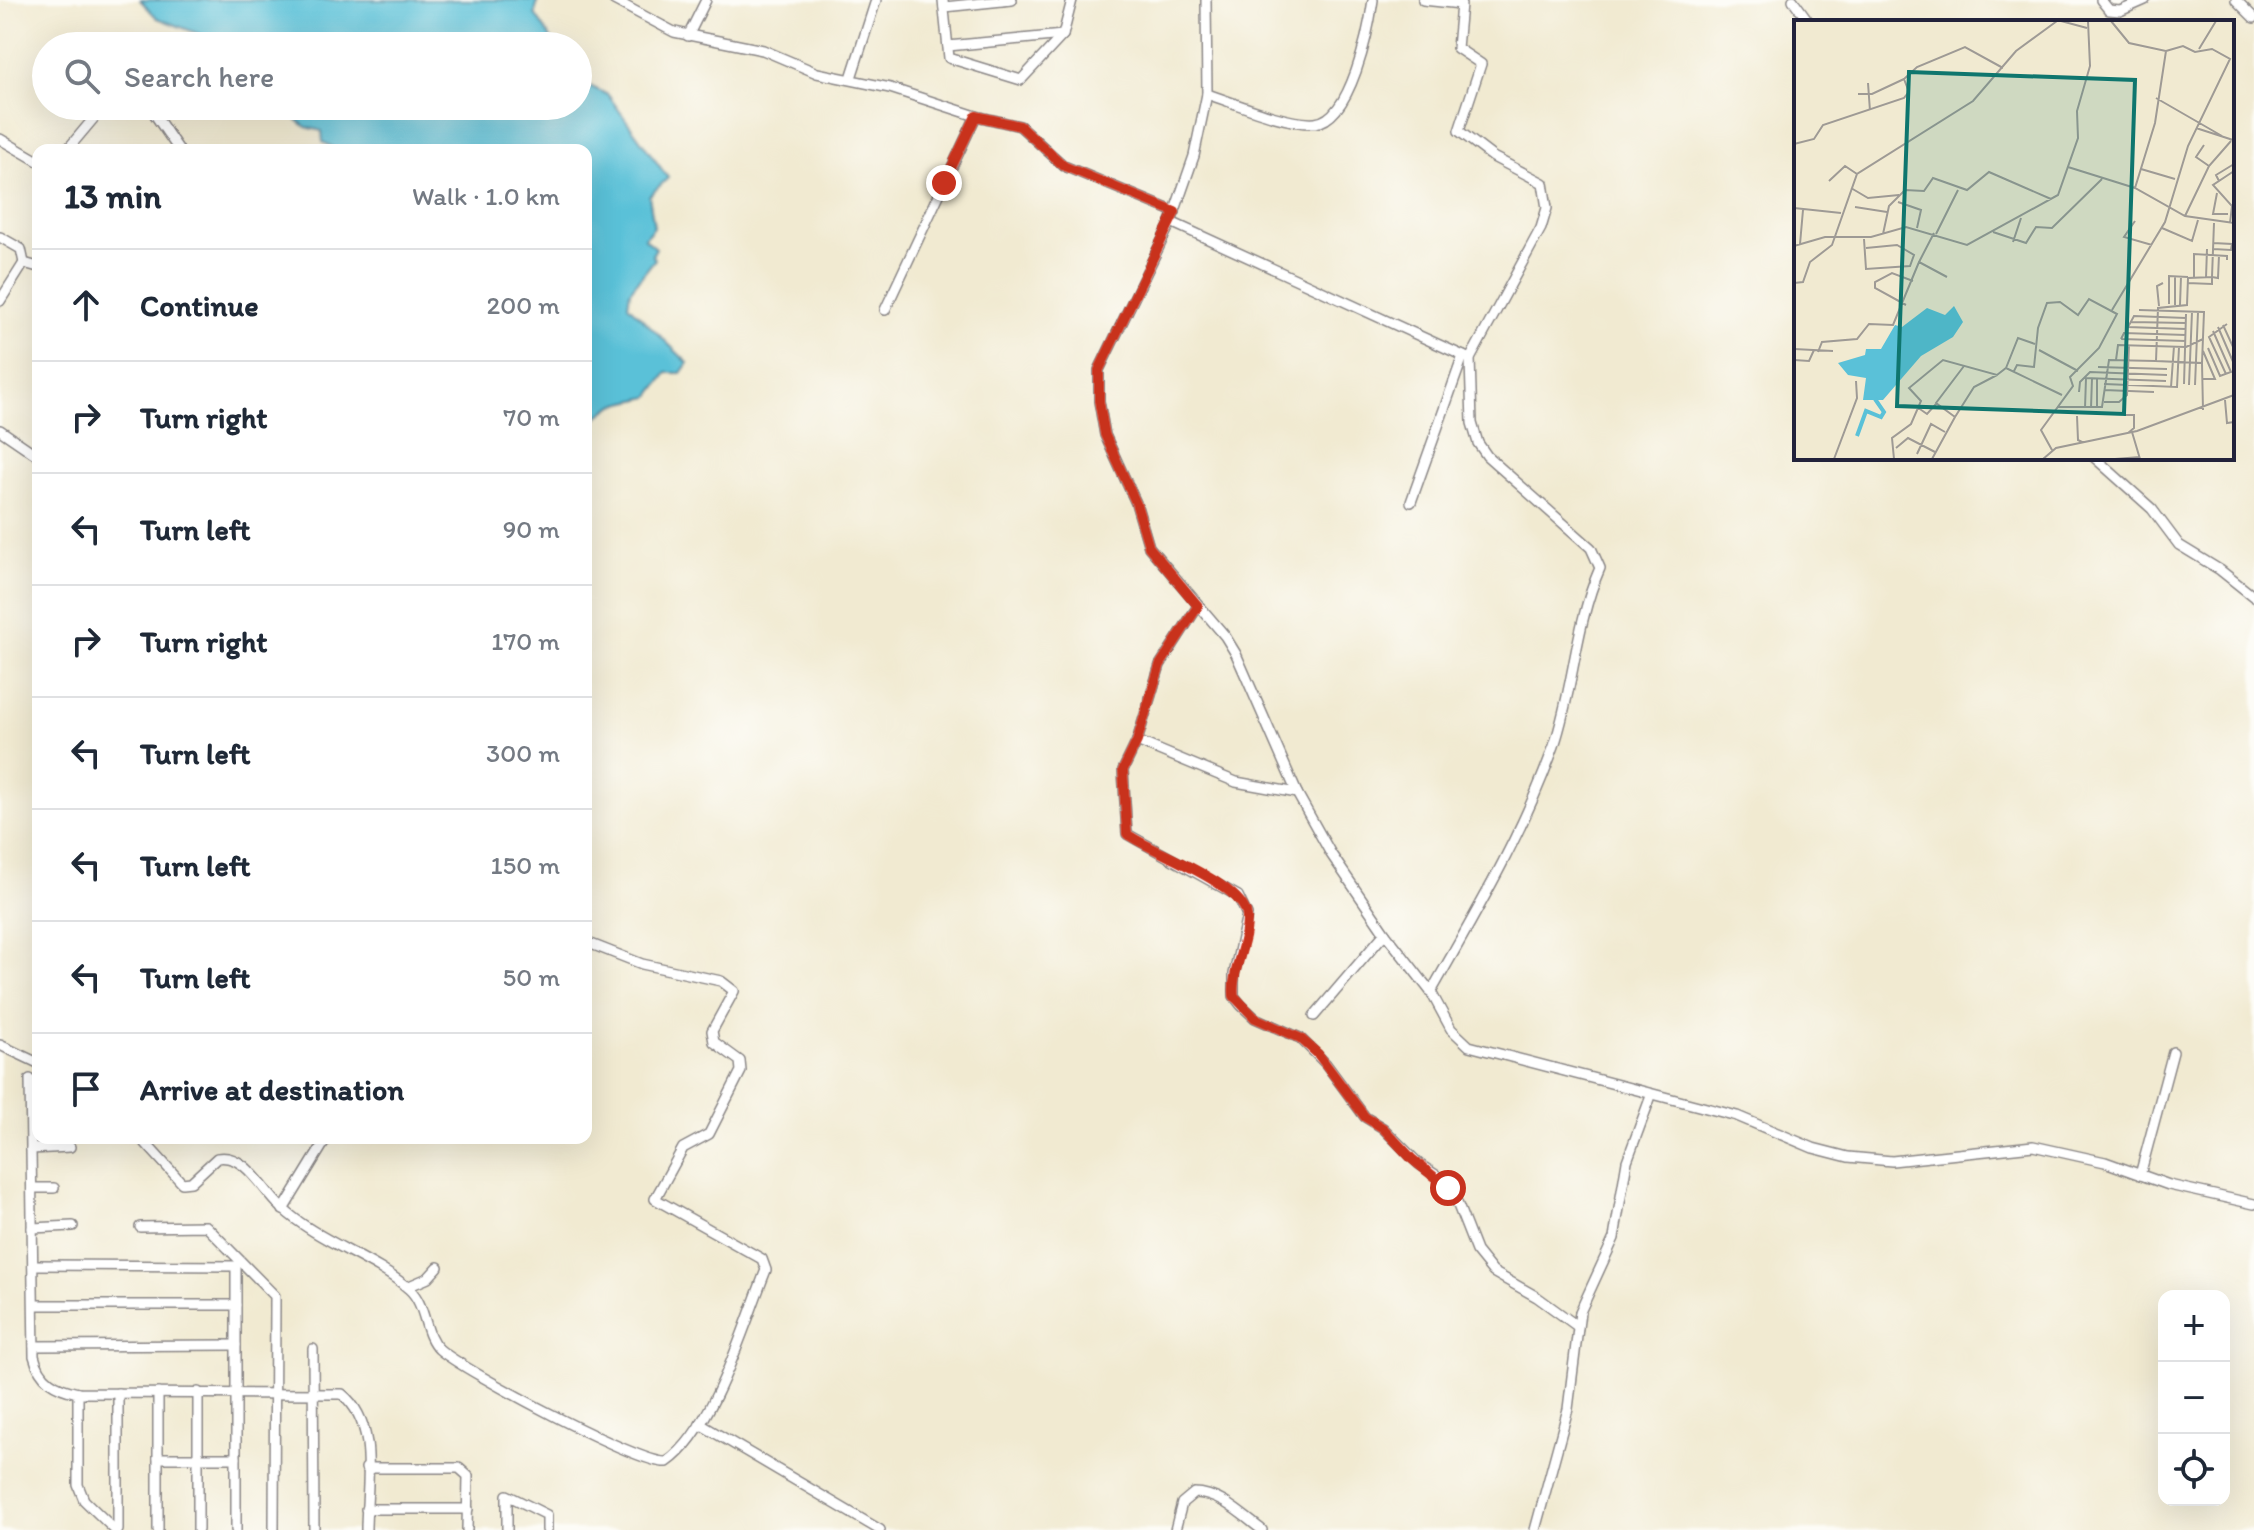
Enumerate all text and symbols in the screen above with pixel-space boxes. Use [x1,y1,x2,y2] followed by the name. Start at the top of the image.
[1794,20,2234,460] inset map
[32,32,592,120] search box
[60,54,104,98] icon: search
[124,58,274,95] text: Search here
[926,165,962,201] route end
[64,176,161,217] text: 13 min
[412,180,560,212] text: Walk · 1.0 km
[64,283,108,327] icon: ahead
[140,287,259,324] text: Continue
[487,289,560,321] text: 200 m
[64,395,108,439] icon: right
[140,399,268,436] text: Turn right
[503,401,560,433] text: 70 m
[64,507,108,551] icon: left
[140,511,251,548] text: Turn left
[503,513,560,545] text: 90 m
[64,619,108,663] icon: right
[140,623,268,660] text: Turn right
[491,625,560,657] text: 170 m
[64,731,108,775] icon: left
[140,735,251,772] text: Turn left
[486,737,560,769] text: 300 m
[64,843,108,887] icon: left
[140,847,251,884] text: Turn left
[491,849,560,881] text: 150 m
[64,955,108,999] icon: left
[140,959,251,996] text: Turn left
[503,961,560,993] text: 50 m
[64,1067,108,1111] icon: arrive
[140,1071,404,1108] text: Arrive at destination
[1430,1170,1466,1206] route start
[2158,1290,2230,1506] map controls
[2158,1290,2230,1362] button: +
[2158,1362,2230,1434] button: −
[2158,1434,2230,1506] button: locate

